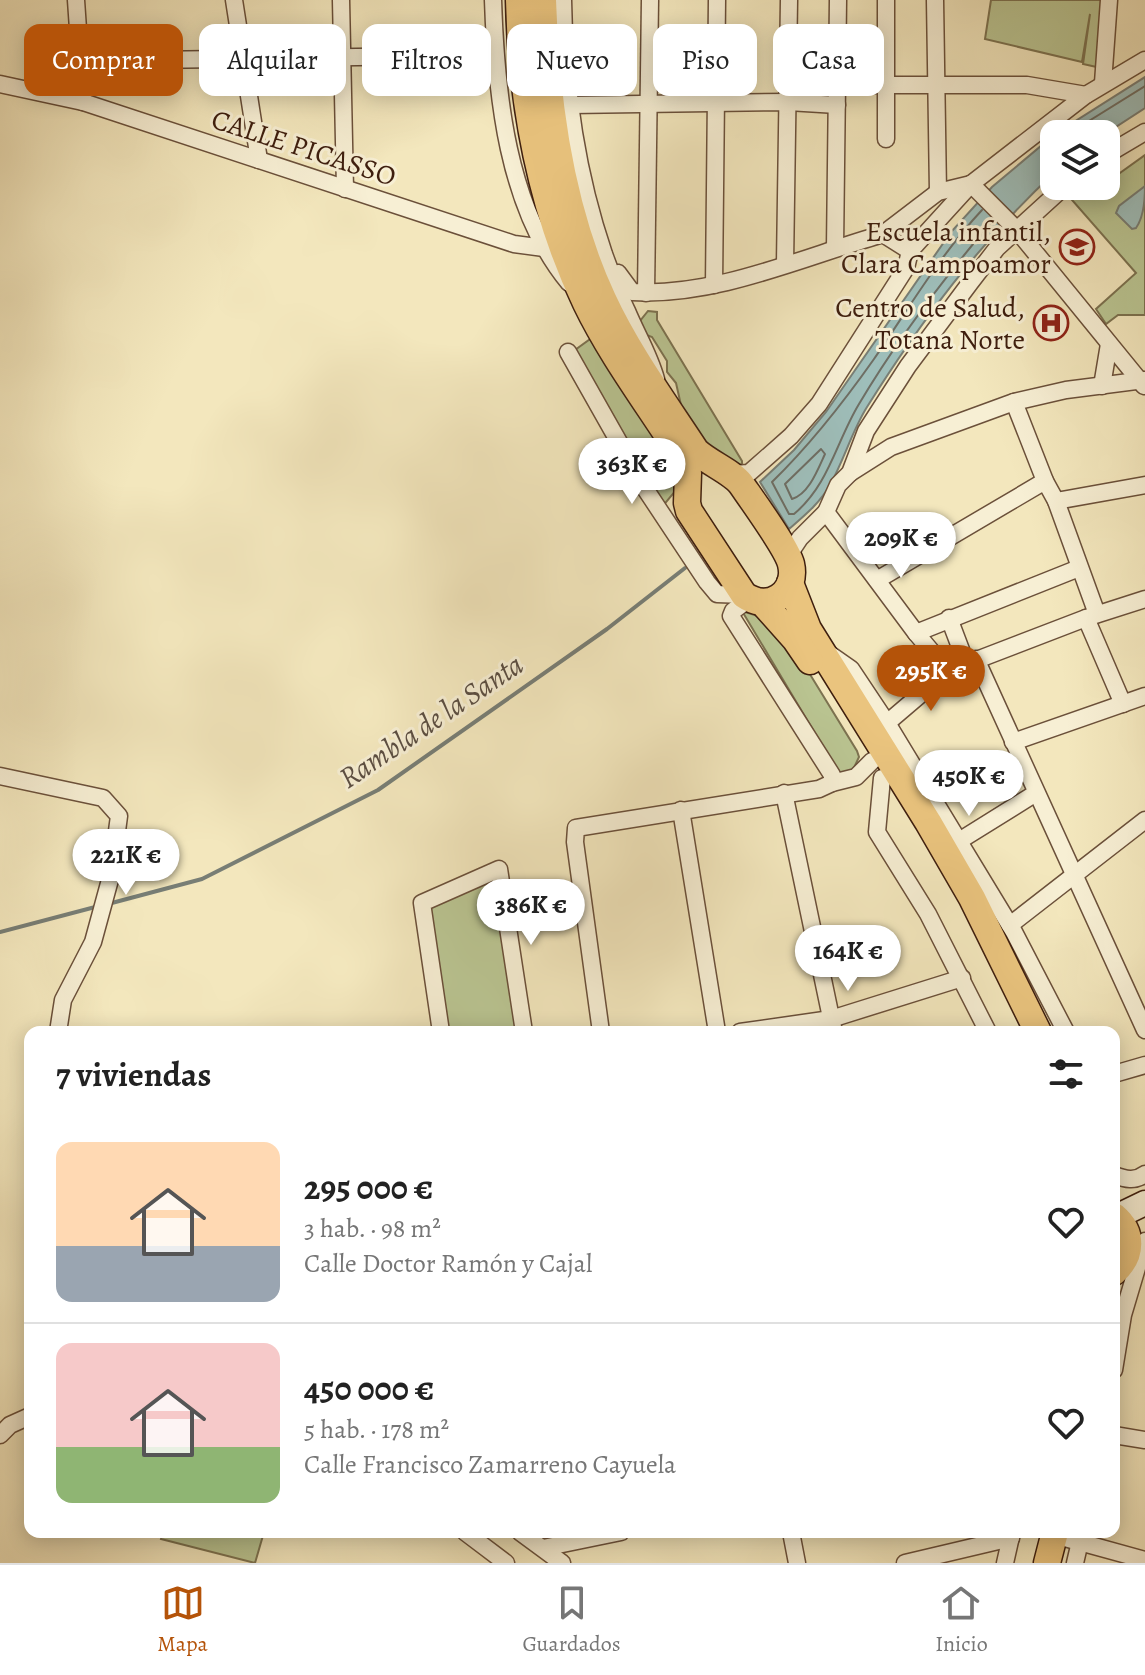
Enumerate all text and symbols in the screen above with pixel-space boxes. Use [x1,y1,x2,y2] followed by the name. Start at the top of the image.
[24,24,183,96] chip: Comprar
[199,24,346,96] chip: Alquilar
[362,24,491,96] chip: Filtros
[507,24,637,96] chip: Nuevo
[653,24,757,96] chip: Piso
[773,24,884,96] chip: Casa
[207,100,401,196] street label: CALLE PICASSO
[1040,120,1120,200] map controls
[1040,120,1120,200] button: layers
[841,213,1051,283] place label: Escuela infantil, Clara Campoamor
[1058,228,1096,266] school or university icon: Escuela infantil, Clara Campoamor
[835,289,1025,359] place label: Centro de Salud, Totana Norte
[1032,304,1070,342] hospital icon: Centro de Salud, Totana Norte
[567,438,697,506] pin: 363K €
[596,446,668,481] text: 363K €
[836,512,966,580] pin: 209K €
[864,520,938,555] text: 209K €
[331,644,531,797] water label: Rambla de la Santa
[866,645,996,713] pin: 295K €
[895,653,967,688] text: 295K €
[904,750,1034,818] pin: 450K €
[933,758,1005,793] text: 450K €
[61,829,191,897] pin: 221K €
[91,837,161,872] text: 221K €
[466,879,596,947] pin: 386K €
[495,887,567,922] text: 386K €
[783,925,913,993] pin: 164K €
[813,933,883,968] text: 164K €
[56,1051,211,1098] text: 7 viviendas
[1044,1052,1088,1096] icon: filters
[304,1164,433,1211] text: 295 000 €
[120,1174,216,1270] icon: home
[1044,1200,1088,1244] icon: heart
[304,1211,441,1246] text: 3 hab. · 98 m²
[304,1246,592,1281] text: Calle Doctor Ramón y Cajal
[304,1365,434,1412] text: 450 000 €
[120,1375,216,1471] icon: home
[1044,1401,1088,1445] icon: heart
[304,1412,449,1447] text: 5 hab. · 178 m²
[304,1447,676,1482] text: Calle Francisco Zamarreno Cayuela
[157,1581,208,1659] tab: Mapa
[522,1581,621,1659] tab: Guardados
[935,1581,988,1659] tab: Inicio

